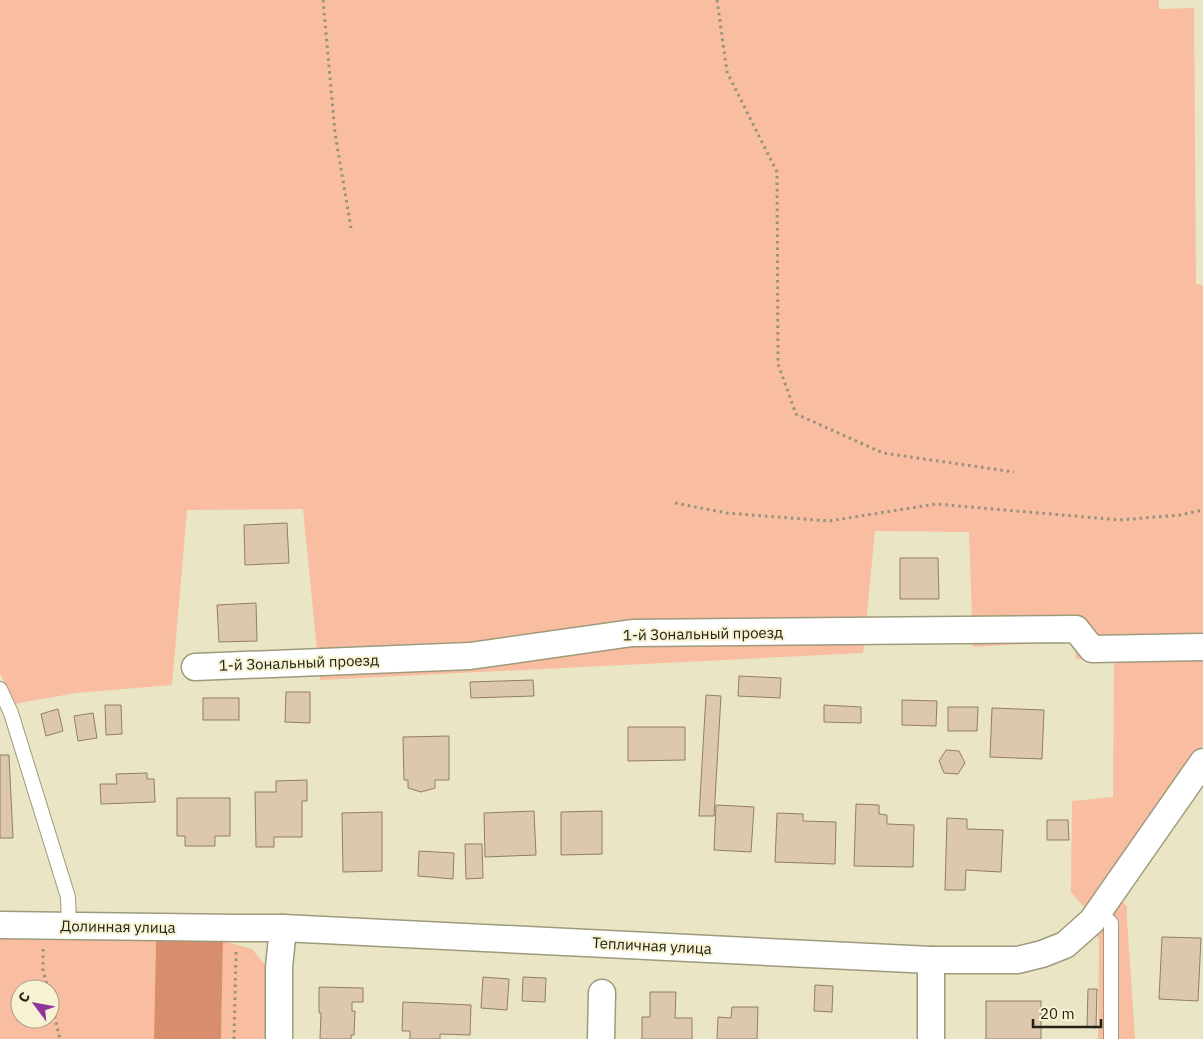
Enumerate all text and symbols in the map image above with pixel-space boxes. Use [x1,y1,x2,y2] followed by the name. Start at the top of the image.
[623,623,783,644] street label: 1-й Зональный проезд
[219,650,379,675] street label: 1-й Зональный проезд
[60,916,176,937] street label: Долинная улица
[592,933,712,958] street label: Тепличная улица
[10,979,60,1029] north arrow
[14,988,34,1006] text: С
[1033,996,1100,1028] scale bar
[1040,1004,1075,1023] text: 20 m

